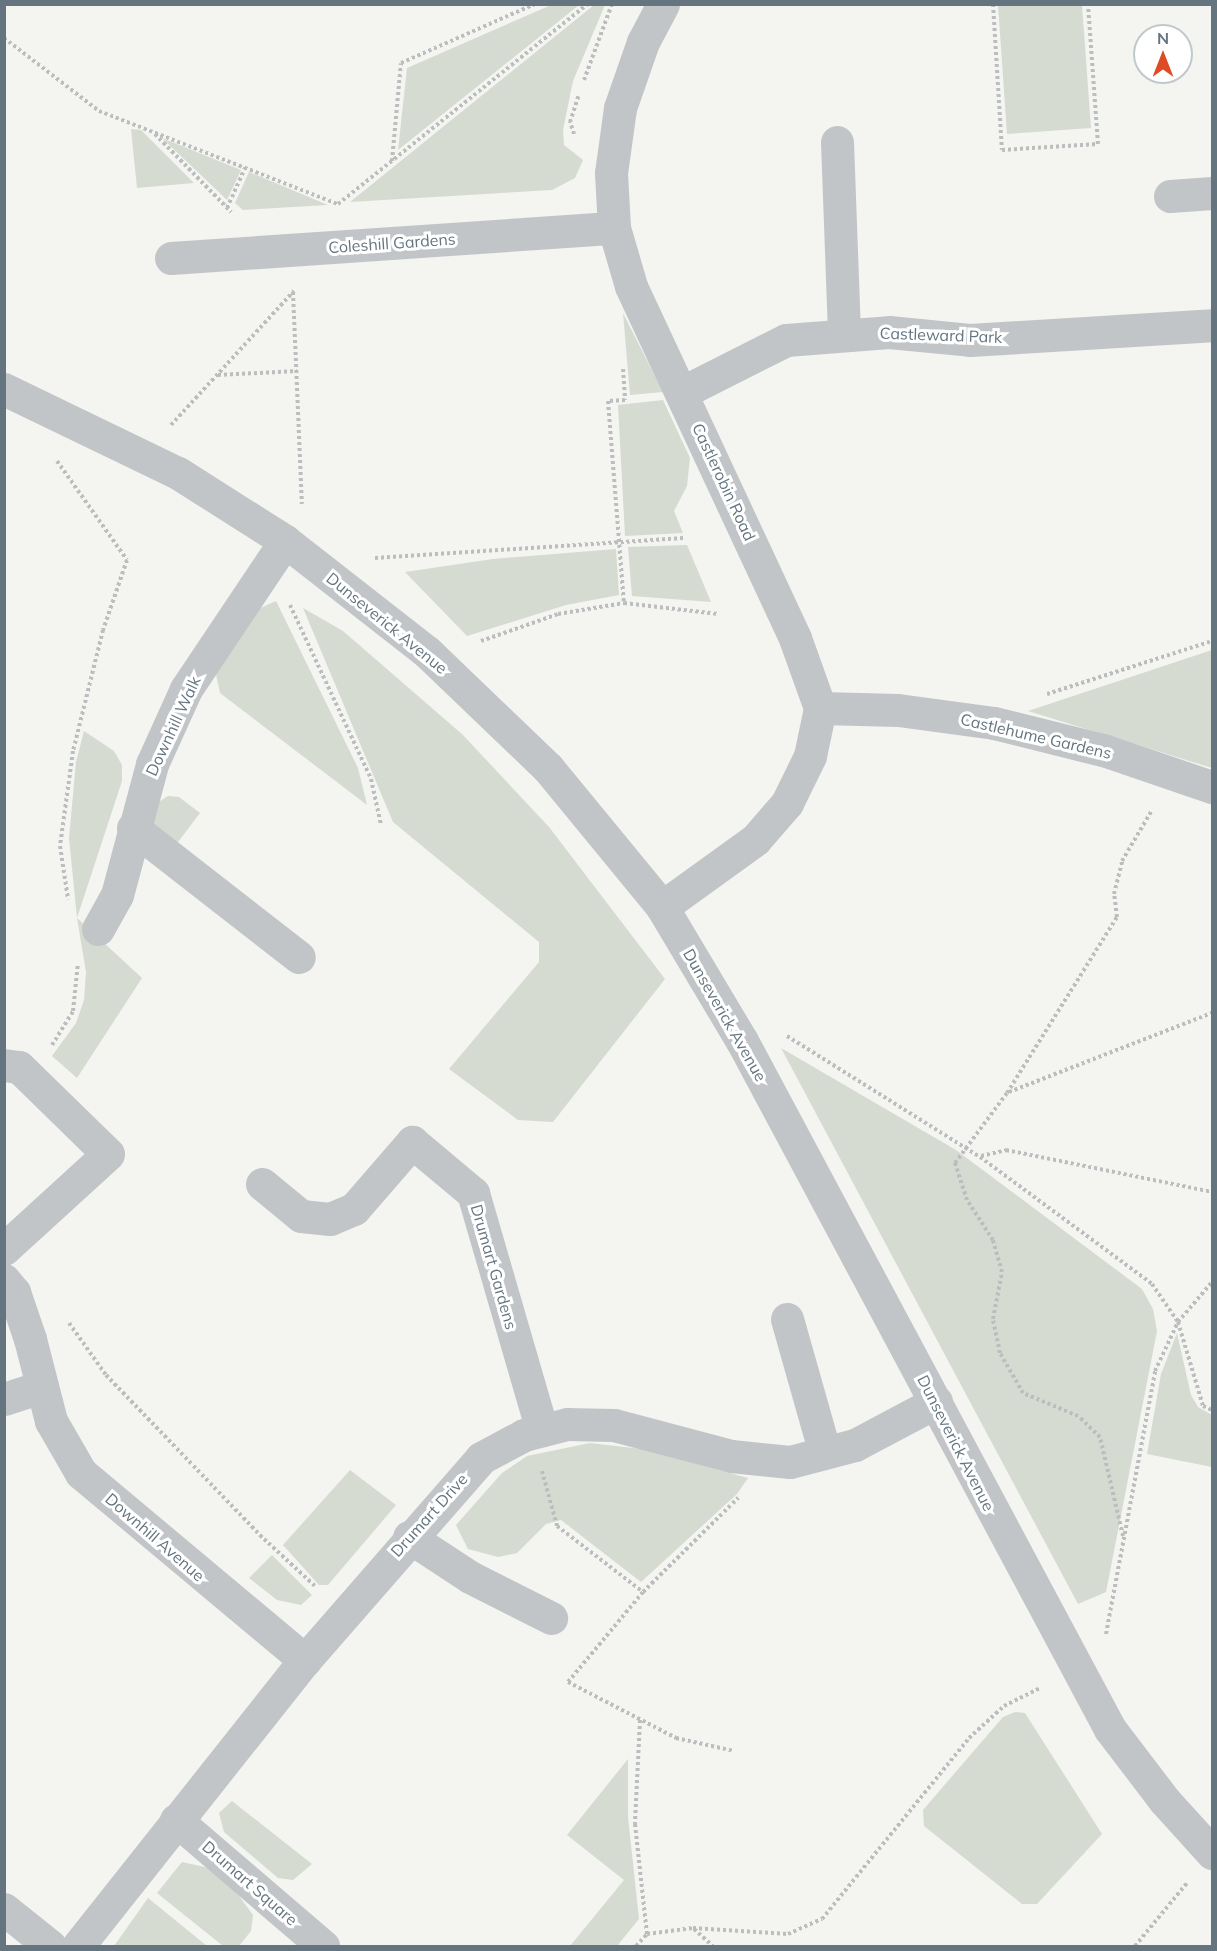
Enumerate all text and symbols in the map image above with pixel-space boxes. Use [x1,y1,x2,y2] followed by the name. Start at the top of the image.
[1133,24,1193,84] north arrow
[1157,28,1169,48] text: N
[328,229,456,257] street label: Coleshill Gardens
[879,323,1003,347] street label: Castleward Park
[688,420,760,544] street label: Castlerobin Road
[323,568,451,678] street label: Dunseverick Avenue
[142,673,204,779] street label: Downhill Walk
[959,709,1113,763] street label: Castlehume Gardens
[679,945,771,1085] street label: Dunseverick Avenue
[467,1202,521,1332] street label: Drumart Gardens
[913,1372,999,1514] street label: Dunseverick Avenue
[387,1469,471,1561] street label: Drumart Drive
[102,1489,208,1585] street label: Downhill Avenue
[199,1837,301,1929] street label: Drumart Square

